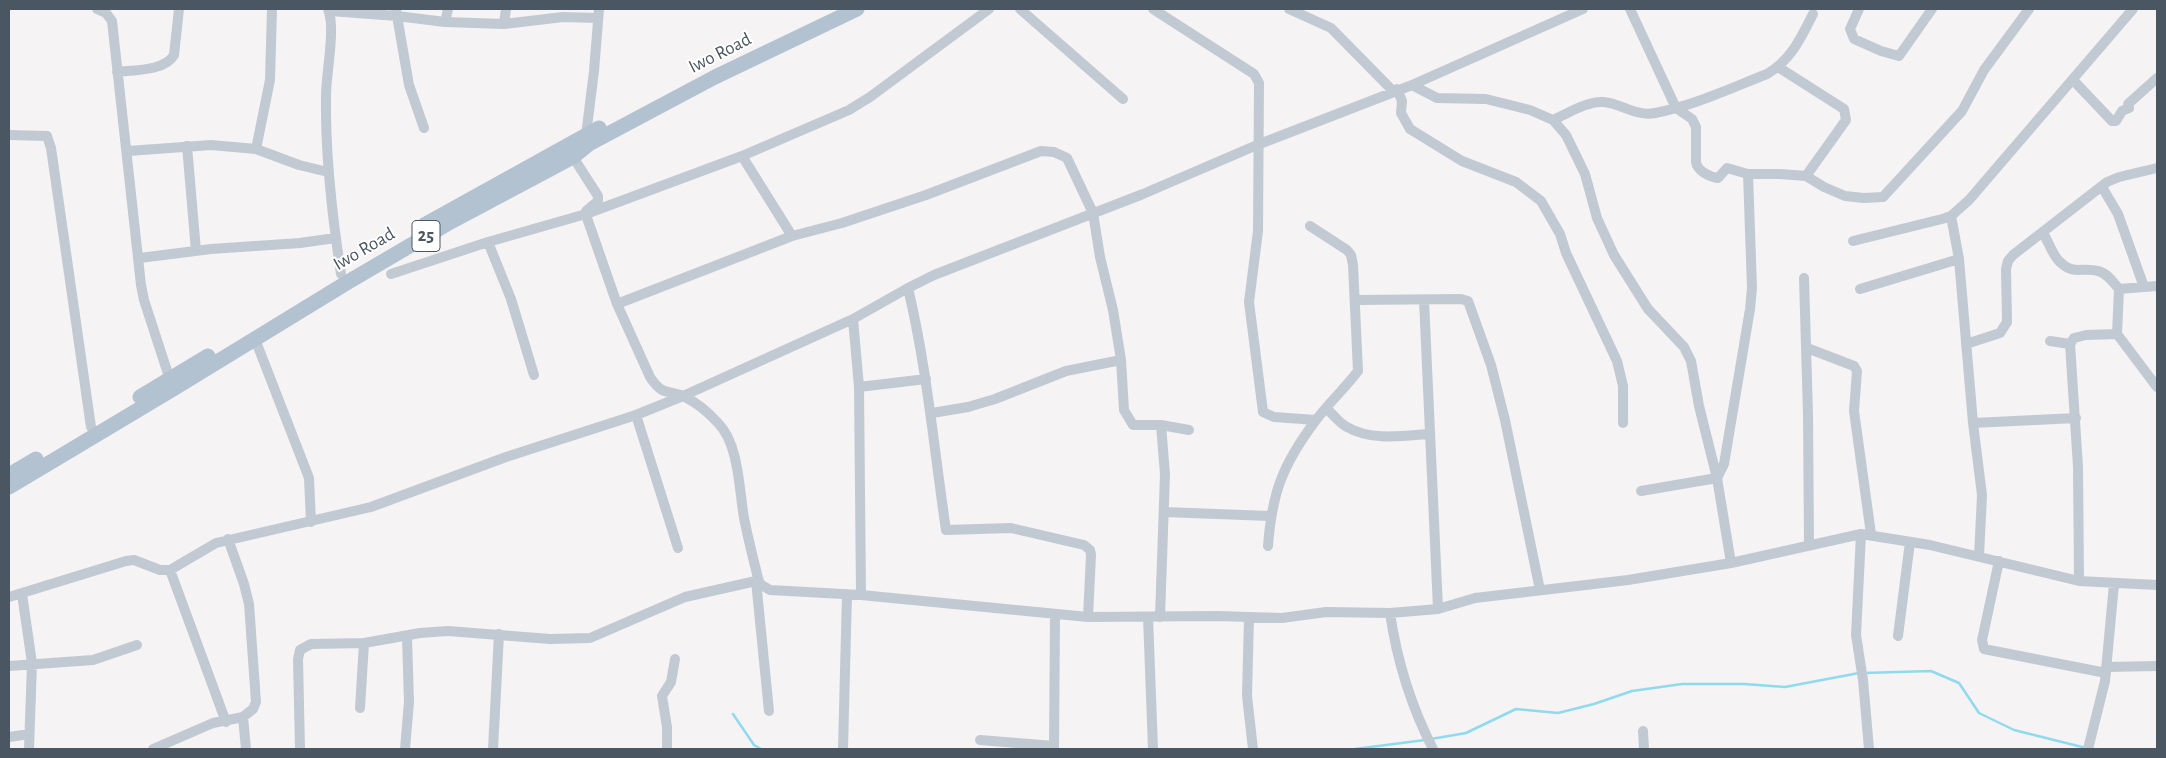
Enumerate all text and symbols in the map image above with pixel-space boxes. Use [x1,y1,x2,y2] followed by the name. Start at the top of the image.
[685,28,755,78] street label: Iwo Road
[412,220,440,252] road number: 25
[329,222,399,276] street label: Iwo Road

